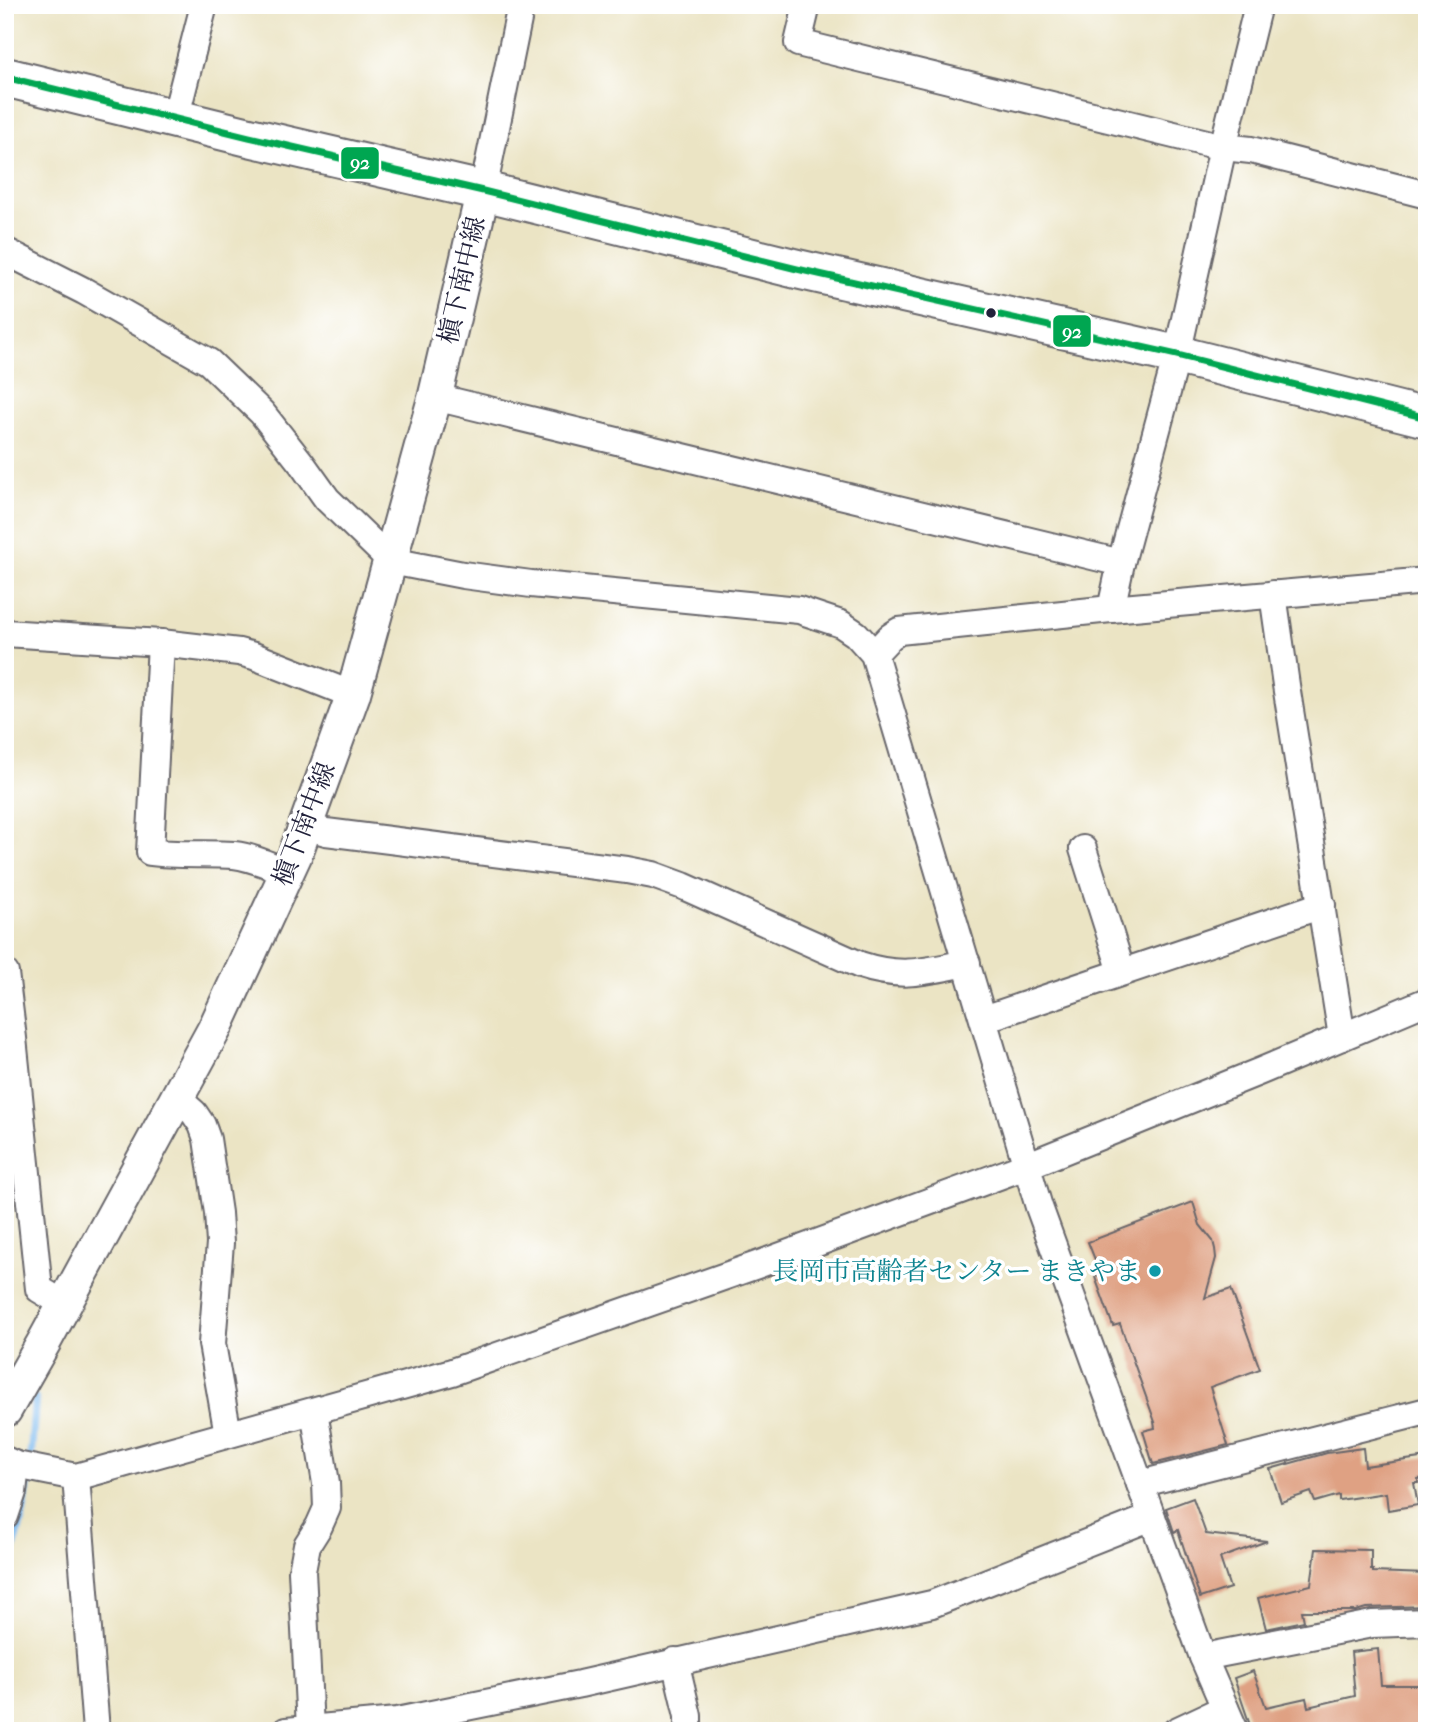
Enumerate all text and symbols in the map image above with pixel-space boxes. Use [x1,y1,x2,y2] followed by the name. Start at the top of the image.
[340,146,380,180] line badge: 92
[349,152,370,174] text: 92
[432,213,492,347] street label: 槇下南中線
[984,306,998,320] unlabelled marker
[1052,314,1092,348] line badge: 92
[1061,321,1082,343] text: 92
[266,758,342,890] street label: 槇下南中線
[772,1256,1141,1287] place label: 長岡市高齢者センター まきやま
[1147,1263,1163,1279] marker: 長岡市高齢者センター まきやま

